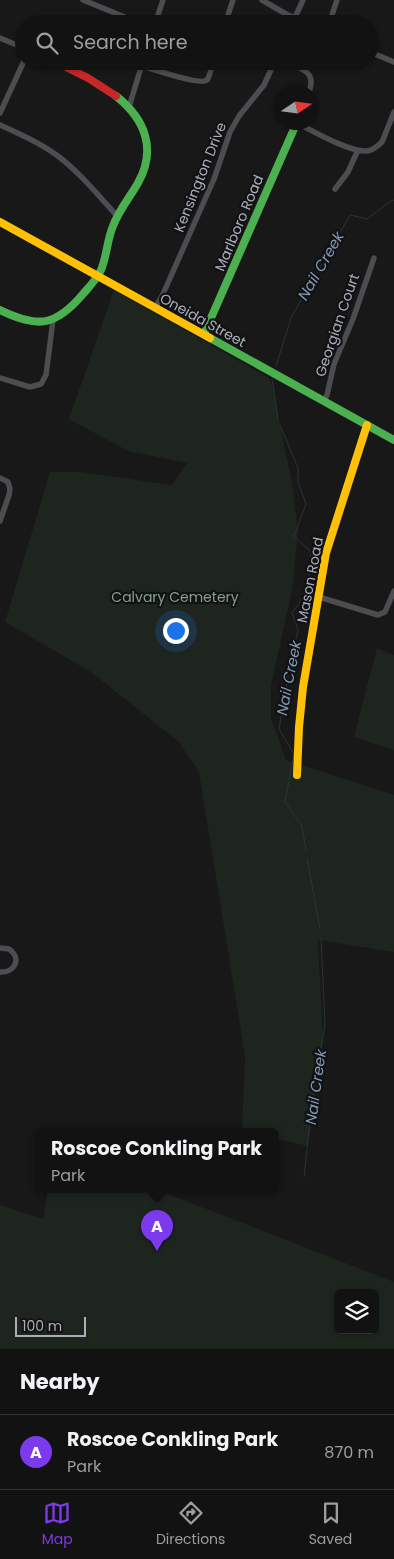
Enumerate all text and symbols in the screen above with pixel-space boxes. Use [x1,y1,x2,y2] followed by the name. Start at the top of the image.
[15,15,379,70] search box
[33,29,61,57] icon: search
[73,29,187,56] text: Search here
[274,85,319,130] north arrow
[169,119,231,235] street label: Kensington Drive
[210,172,268,274] street label: Marlboro Road
[292,226,349,304] water label: Nail Creek
[310,271,364,379] street label: Georgian Court
[156,288,250,352] street label: Oneida Street
[292,535,328,625] street label: Mason Road
[111,587,239,607] park label: Calvary Cemetery
[163,618,189,644] your location
[271,637,306,717] water label: Nail Creek
[300,1047,331,1126] water label: Nail Creek
[34,1128,279,1193] popup
[51,1135,262,1162] text: Roscoe Conkling Park
[51,1164,85,1187] text: Park
[141,1210,173,1251] pin: A
[334,1289,379,1334] map controls
[334,1289,379,1334] button: layers
[15,1314,86,1337] scale bar
[22,1316,62,1336] text: 100 m
[20,1367,100,1396] text: Nearby
[67,1426,278,1453] text: Roscoe Conkling Park
[30,1441,42,1464] text: A
[324,1441,374,1464] text: 870 m
[67,1455,101,1478] text: Park
[42,1499,73,1550] tab: Map
[156,1499,225,1550] tab: Directions
[309,1499,352,1550] tab: Saved

